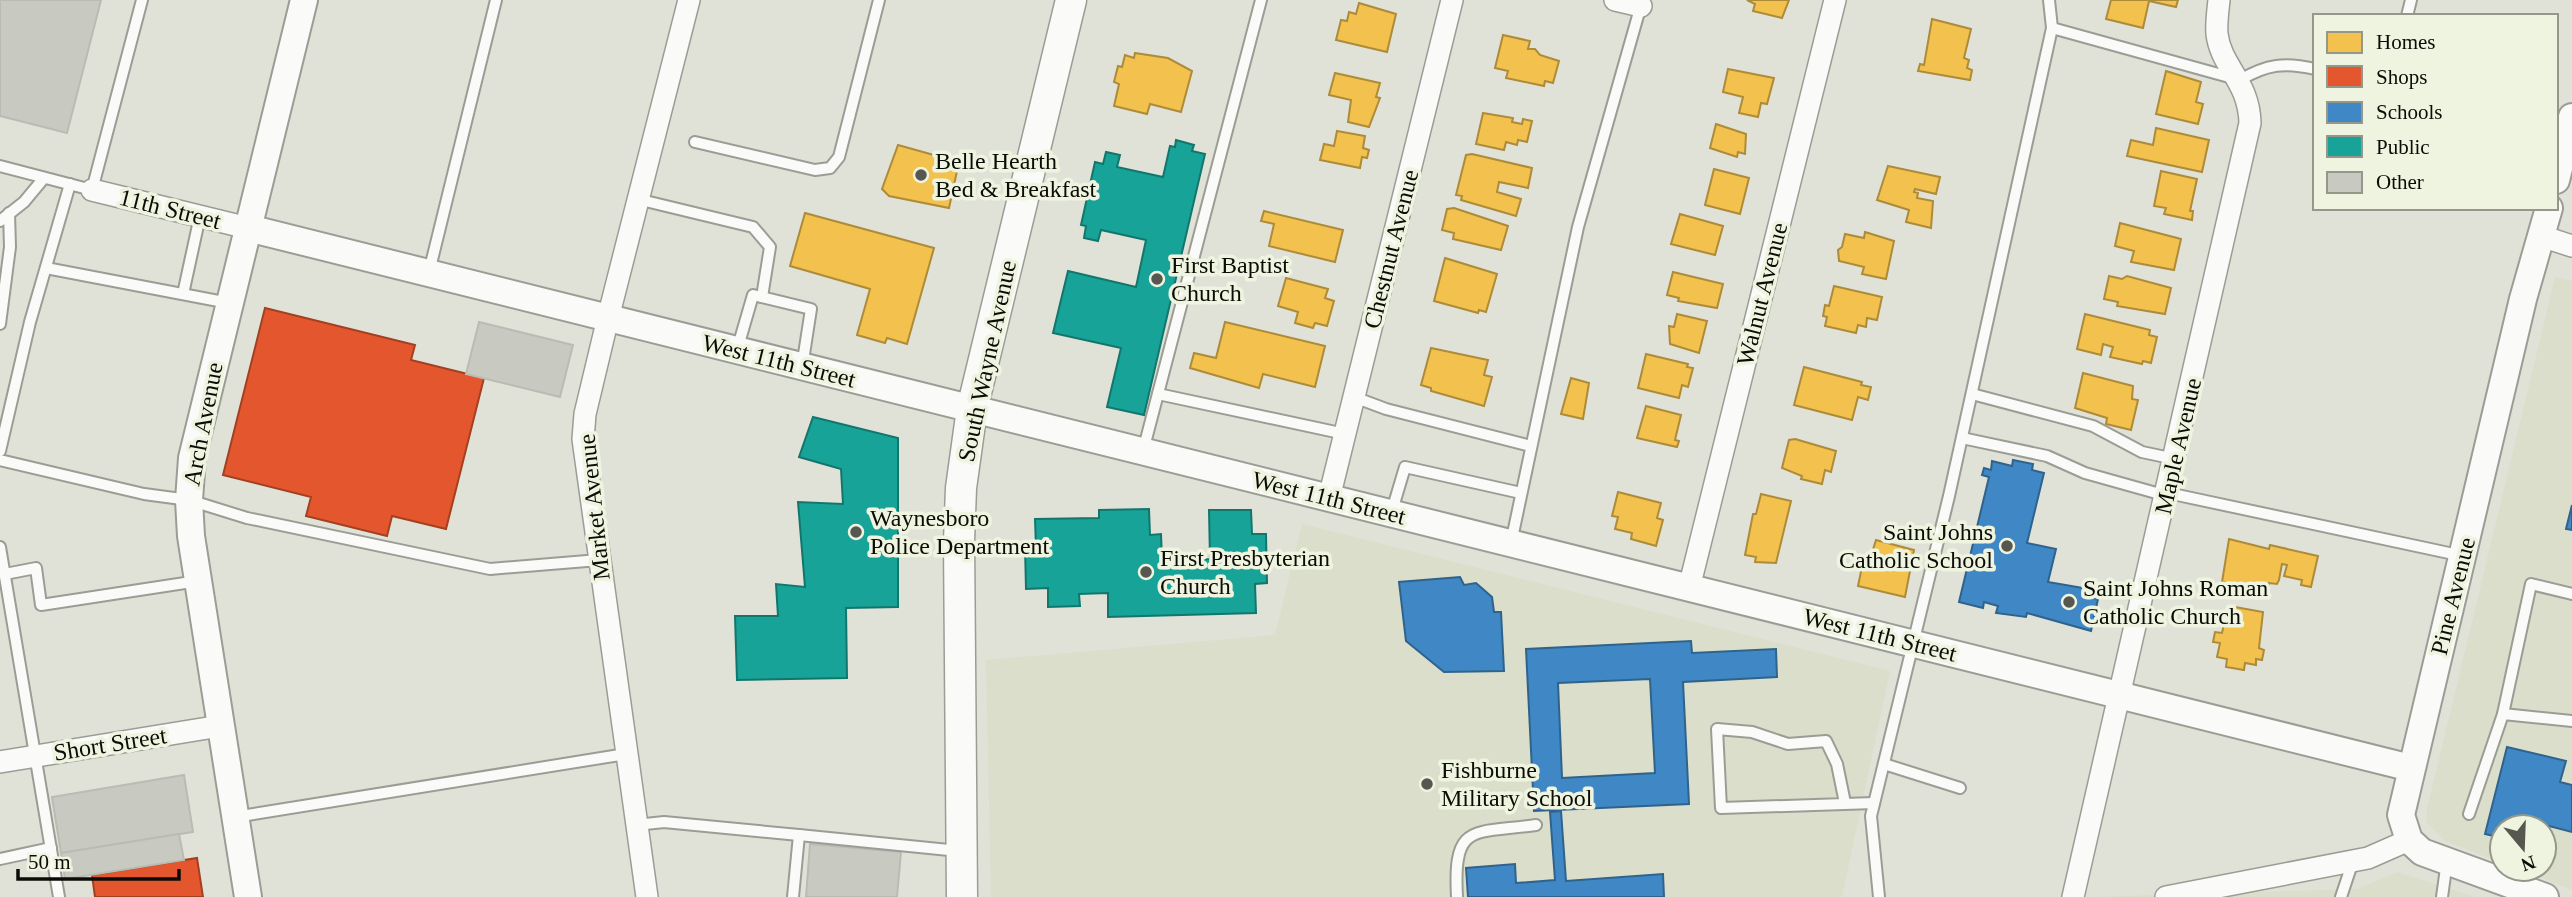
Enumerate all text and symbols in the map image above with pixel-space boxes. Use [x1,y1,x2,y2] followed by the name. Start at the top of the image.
[2313,14,2558,210] legend
[2376,30,2436,54] text: Homes
[2376,65,2427,89] text: Shops
[2376,100,2443,124] text: Schools
[2376,135,2430,159] text: Public
[935,148,1097,202] place label: Belle Hearth Bed & Breakfast
[913,167,929,183] marker: Belle Hearth Bed & Breakfast
[1359,167,1423,331] street label: Chestnut Avenue
[2376,170,2424,194] text: Other
[117,184,224,234] street label: 11th Street
[1732,220,1792,368] street label: Walnut Avenue
[1171,252,1289,306] place label: First Baptist Church
[953,258,1021,464] street label: South Wayne Avenue
[1149,271,1165,287] marker: First Baptist Church
[700,329,859,393] street label: West 11th Street
[178,360,228,488] street label: Arch Avenue
[2150,375,2206,517] street label: Maple Avenue
[573,433,615,581] street label: Market Avenue
[1250,466,1409,530] street label: West 11th Street
[870,505,1050,559] place label: Waynesboro Police Department
[1839,519,1993,573] place label: Saint Johns Catholic School
[848,524,864,540] marker: Waynesboro Police Department
[2426,535,2480,657] street label: Pine Avenue
[1999,538,2015,554] marker: Saint Johns Catholic School
[1160,545,1330,599] place label: First Presbyterian Church
[1138,564,1154,580] marker: First Presbyterian Church
[2083,575,2268,629] place label: Saint Johns Roman Catholic Church
[2061,594,2077,610] marker: Saint Johns Roman Catholic Church
[1801,603,1960,667] street label: West 11th Street
[52,722,169,766] street label: Short Street
[1441,757,1593,811] place label: Fishburne Military School
[1419,776,1435,792] marker: Fishburne Military School
[2488,813,2558,883] north arrow
[18,838,178,882] scale bar
[28,850,71,874] text: 50 m
[2518,851,2538,876] text: N

